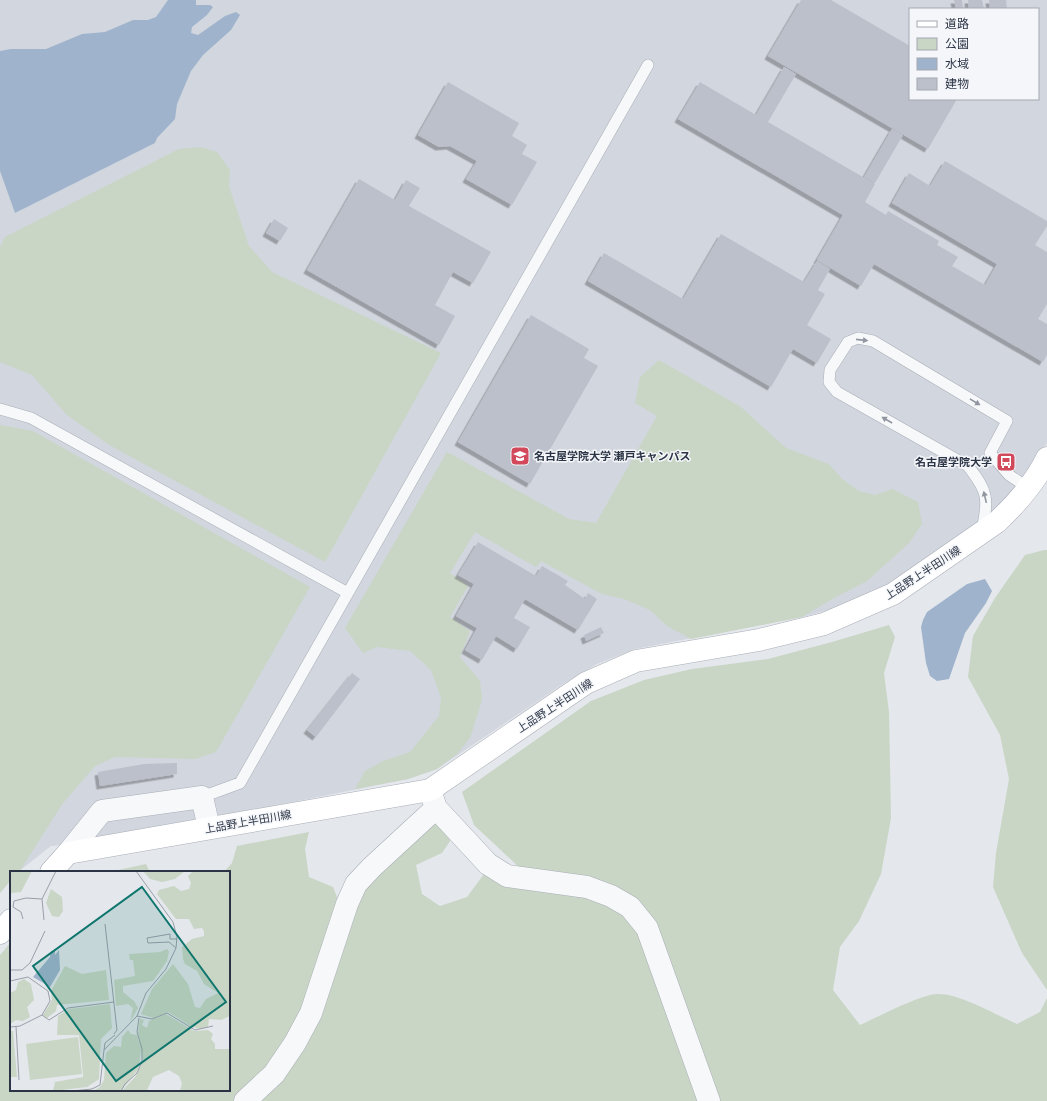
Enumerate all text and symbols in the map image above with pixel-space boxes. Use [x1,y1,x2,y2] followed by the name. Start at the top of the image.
[909,8,1039,100] legend
[945,17,969,31] text: 道路
[945,37,969,51] text: 公園
[945,57,969,71] text: 水域
[945,77,969,91] text: 建物
[856,336,868,343] one-way arrow
[969,398,981,405] one-way arrow
[881,416,893,423] one-way arrow
[509,445,531,467] school or university icon: 名古屋学院大学 瀬戸キャンパス
[534,450,691,463] place label: 名古屋学院大学 瀬戸キャンパス
[995,451,1017,473] bus stop icon: 名古屋学院大学
[915,456,992,469] place label: 名古屋学院大学
[982,491,988,503] one-way arrow
[883,544,963,602] street label: 上品野上半田川線
[515,677,595,735] street label: 上品野上半田川線
[204,808,292,836] street label: 上品野上半田川線
[10,871,230,1091] inset map

